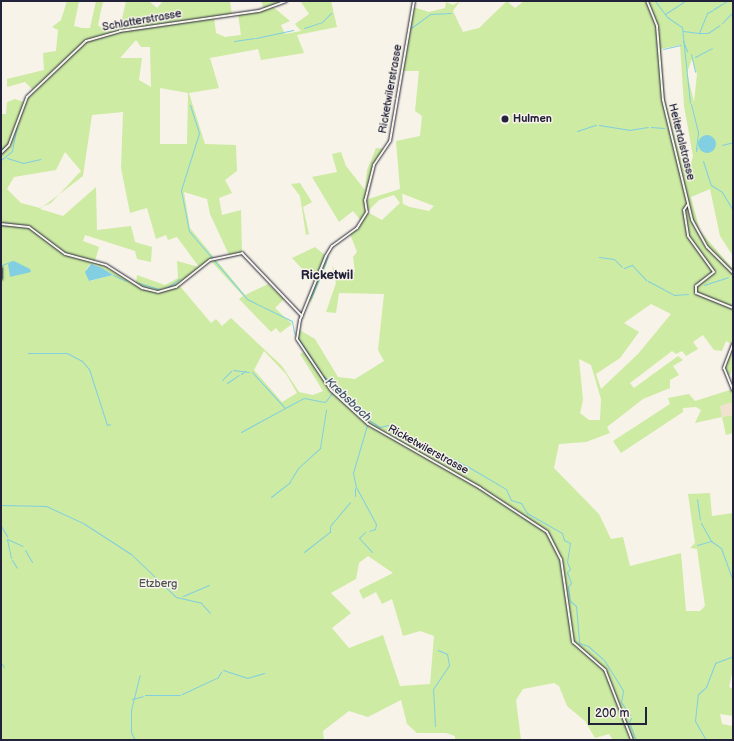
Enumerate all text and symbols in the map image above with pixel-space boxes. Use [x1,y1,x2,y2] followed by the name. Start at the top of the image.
[101,8,183,34] street label: Schlatterstrasse
[377,43,405,135] street label: Ricketwilerstrasse
[665,102,697,182] street label: Heitertalstrasse
[513,112,552,126] place label: Hulmen
[500,114,510,124] marker: Hulmen
[301,267,353,283] district label: Ricketwil
[322,375,374,425] water label: Krebsbach
[385,422,471,478] street label: Ricketwilerstrasse
[139,577,177,591] park label: Etzberg
[590,699,649,725] scale bar
[595,706,629,721] text: 200 m

